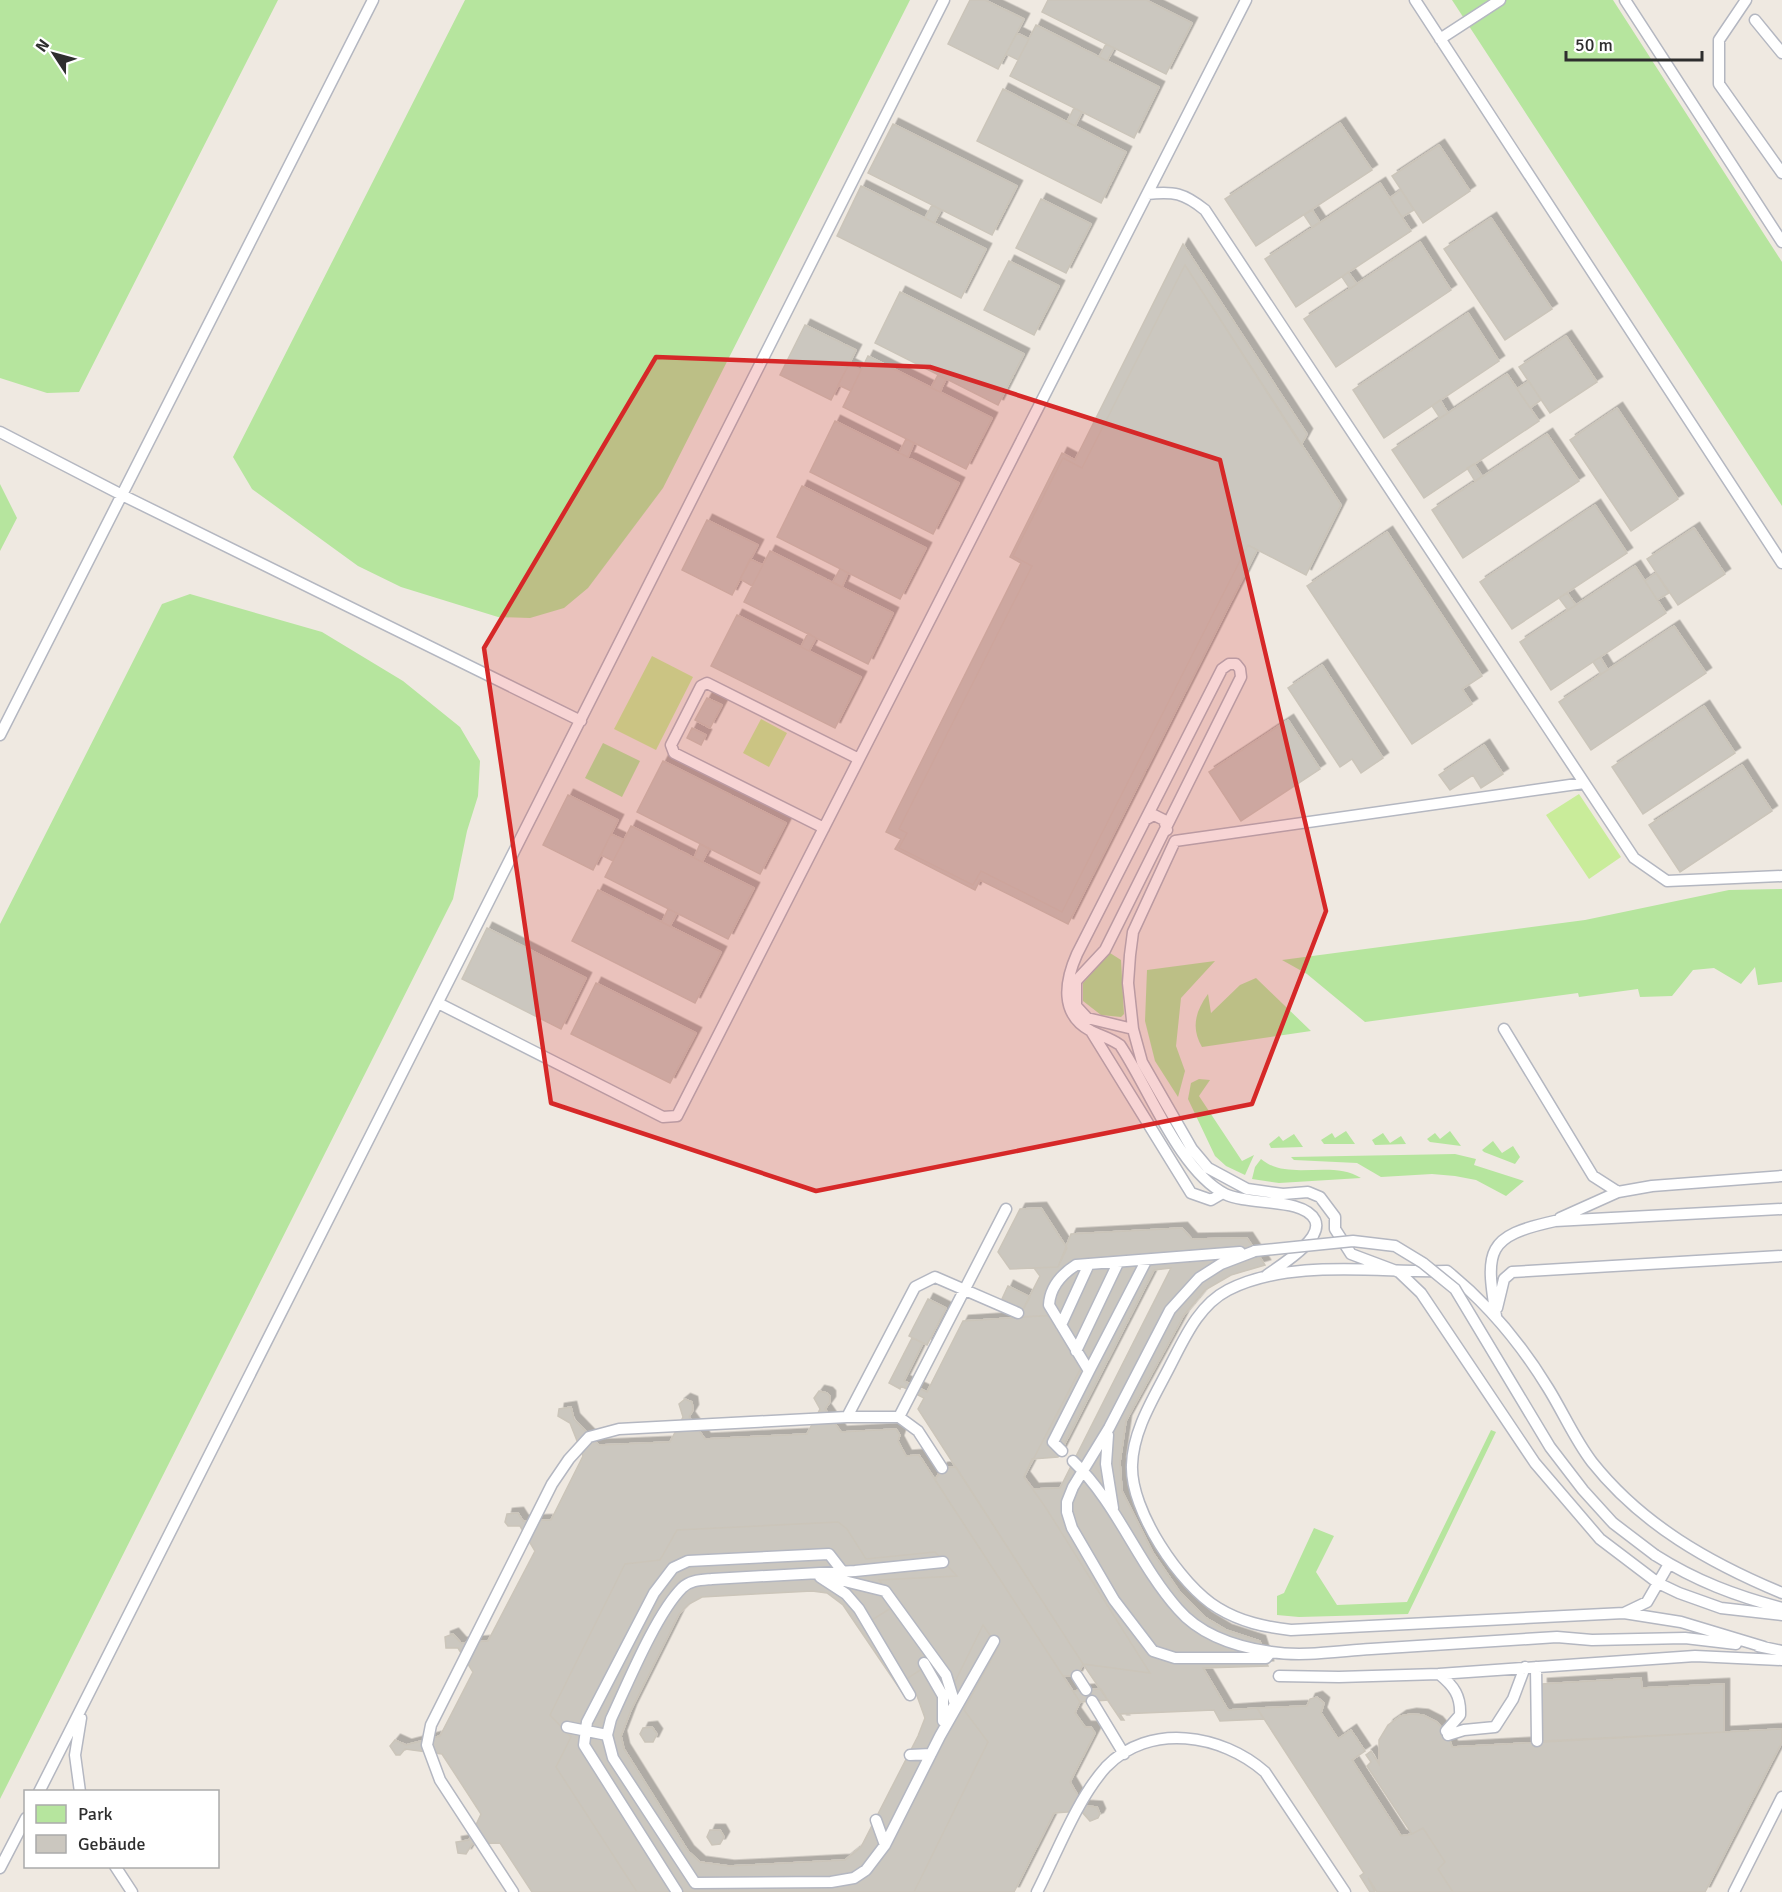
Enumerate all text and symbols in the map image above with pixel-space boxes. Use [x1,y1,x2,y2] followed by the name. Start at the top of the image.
[24,24,84,84] north arrow
[1566,24,1702,62] scale bar
[1575,34,1613,56] text: 50 m
[31,35,54,56] text: N
[24,1790,219,1868] legend
[78,1803,113,1825] text: Park
[78,1833,146,1855] text: Gebäude

